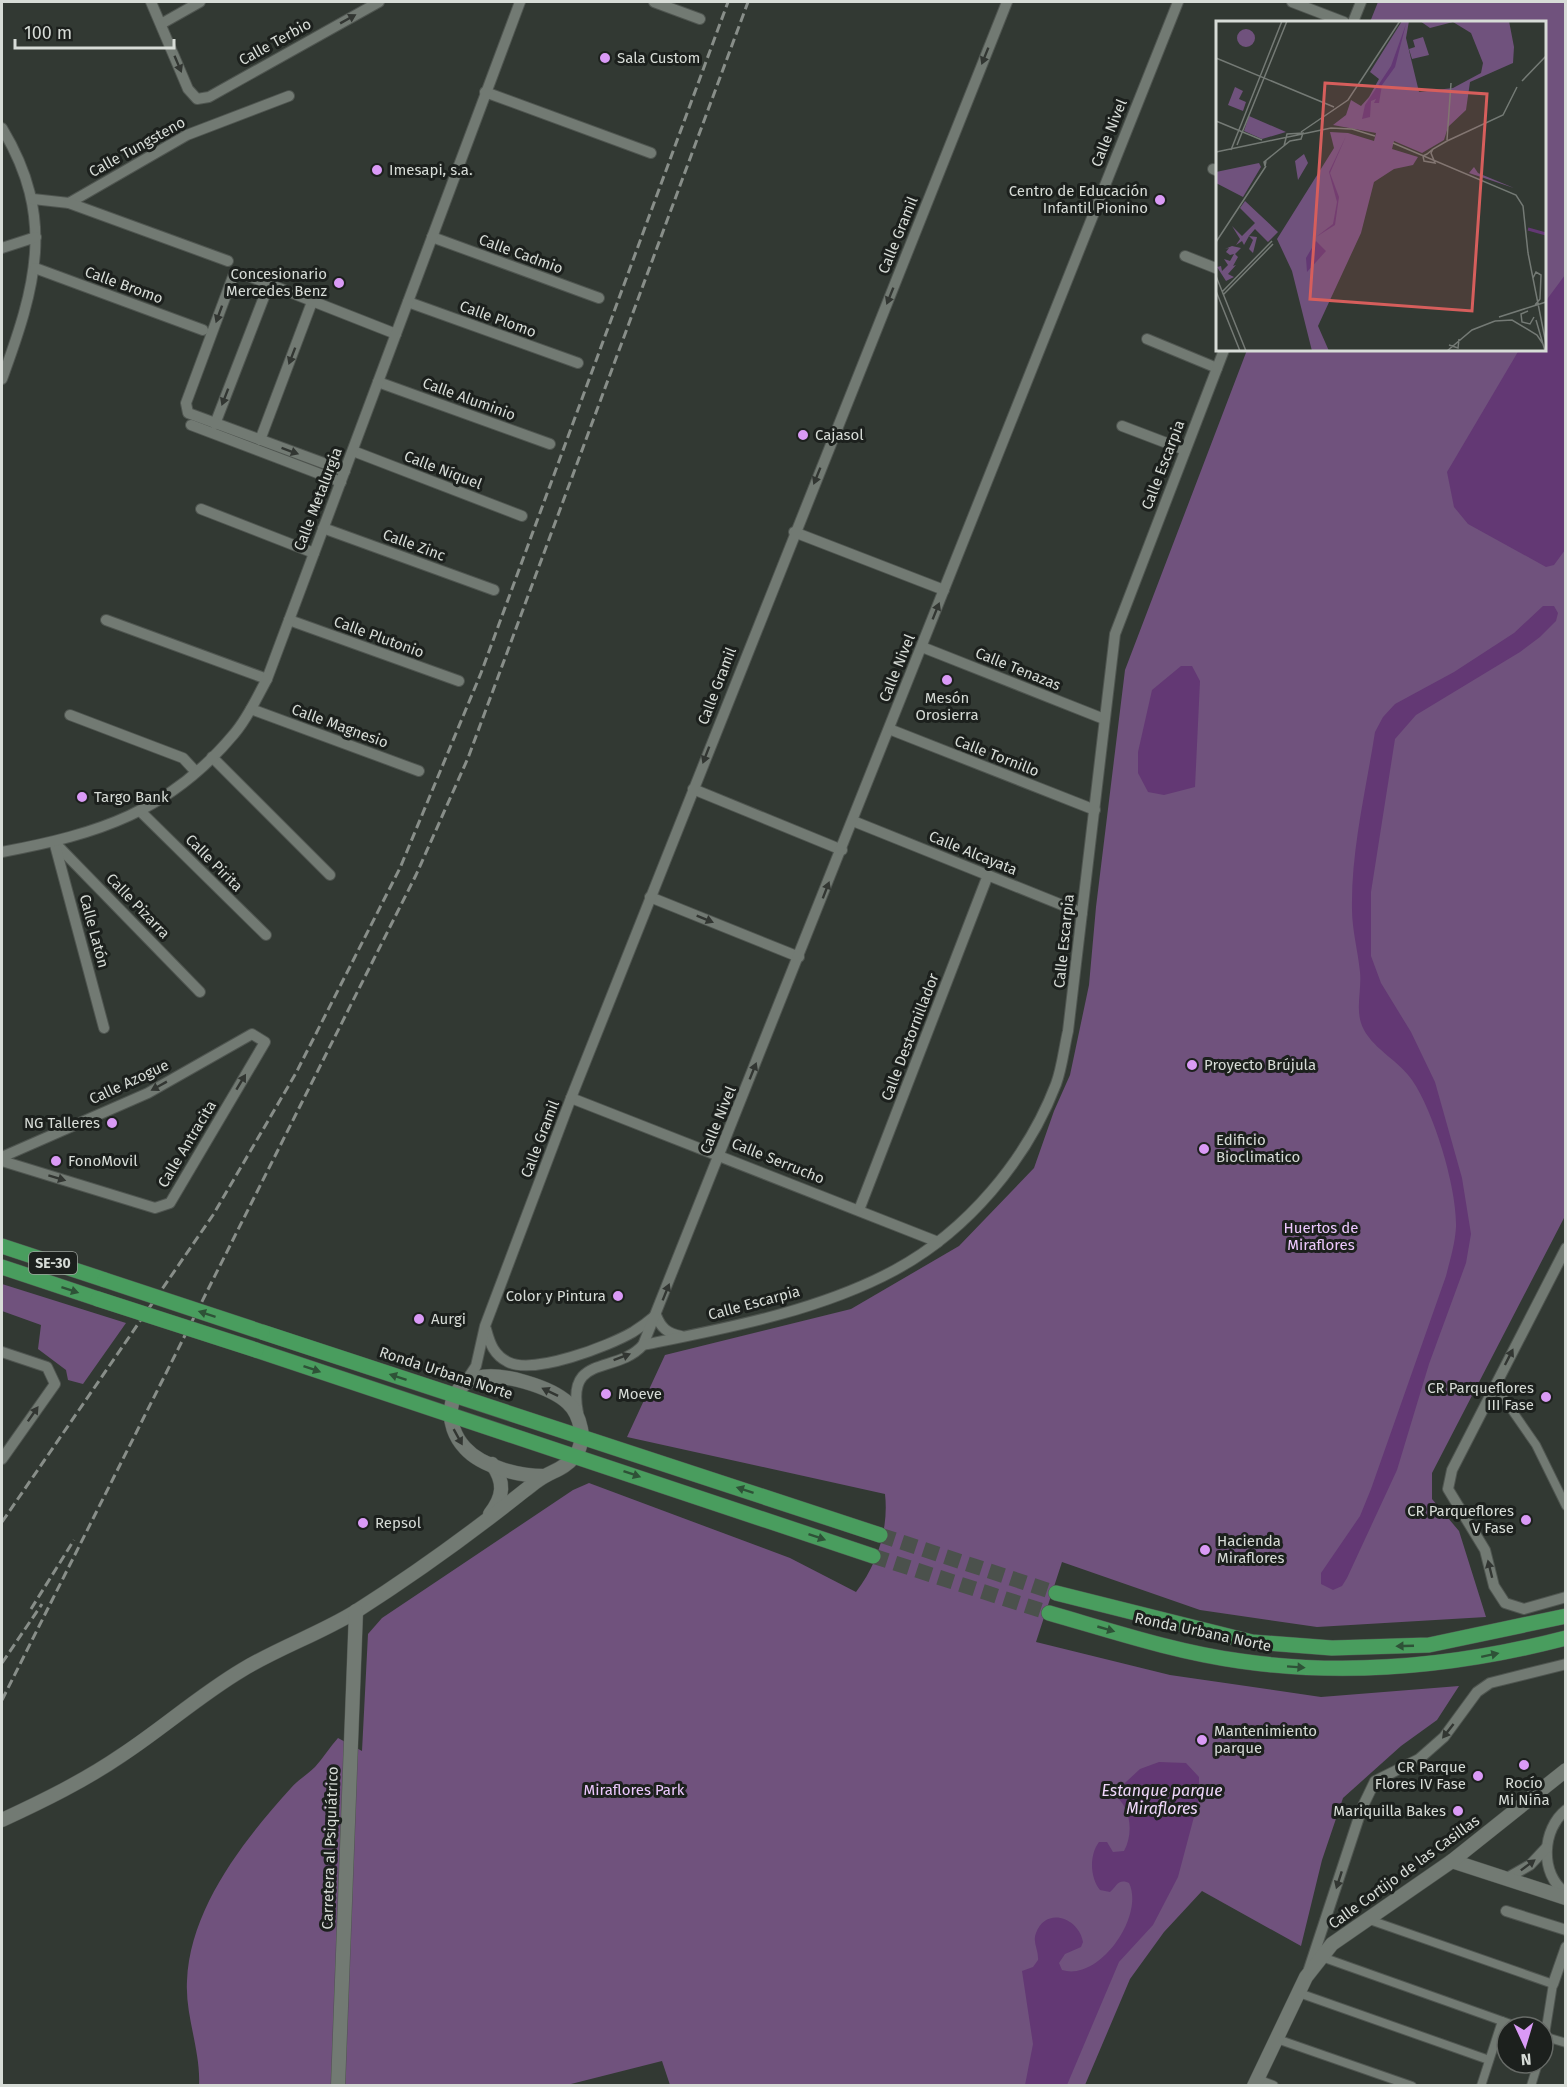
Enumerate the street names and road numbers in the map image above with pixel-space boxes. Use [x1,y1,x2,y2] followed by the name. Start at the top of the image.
[236,15,314,69] street label: Calle Terbio
[1087,96,1131,170] street label: Calle Nivel
[86,113,188,181] street label: Calle Tungsteno
[874,193,922,276] street label: Calle Gramil
[476,230,566,278] street label: Calle Cadmio
[82,263,166,307] street label: Calle Bromo
[457,297,539,341] street label: Calle Plomo
[420,374,518,424] street label: Calle Aluminio
[1138,418,1188,512] street label: Calle Escarpia
[290,445,346,553] street label: Calle Metalurgia
[401,447,485,493] street label: Calle Níquel
[380,525,448,565] street label: Calle Zinc
[331,612,427,662] street label: Calle Plutonio
[875,631,919,705] street label: Calle Nivel
[694,644,740,727] street label: Calle Gramil
[973,644,1063,694] street label: Calle Tenazas
[289,700,391,752] street label: Calle Magnesio
[952,732,1042,780] street label: Calle Tornillo
[926,827,1020,879] street label: Calle Alcayata
[182,831,246,895] street label: Calle Pirita
[102,870,174,942] street label: Calle Pizarra
[76,892,112,970] street label: Calle Latón
[1050,893,1078,989] street label: Calle Escarpia
[877,971,943,1103] street label: Calle Destornillador
[86,1056,172,1108] street label: Calle Azogue
[696,1083,740,1157] street label: Calle Nivel
[154,1097,220,1191] street label: Calle Antracita
[517,1097,563,1180] street label: Calle Gramil
[729,1134,827,1188] street label: Calle Serrucho
[29,1252,77,1274] road number: SE-30
[706,1282,802,1324] street label: Calle Escarpia
[377,1343,515,1403] street label: Ronda Urbana Norte
[1133,1609,1273,1655] street label: Ronda Urbana Norte
[318,1766,342,1930] street label: Carretera al Psiquiátrico
[1325,1811,1483,1933] street label: Calle Cortijo de las Casillas

